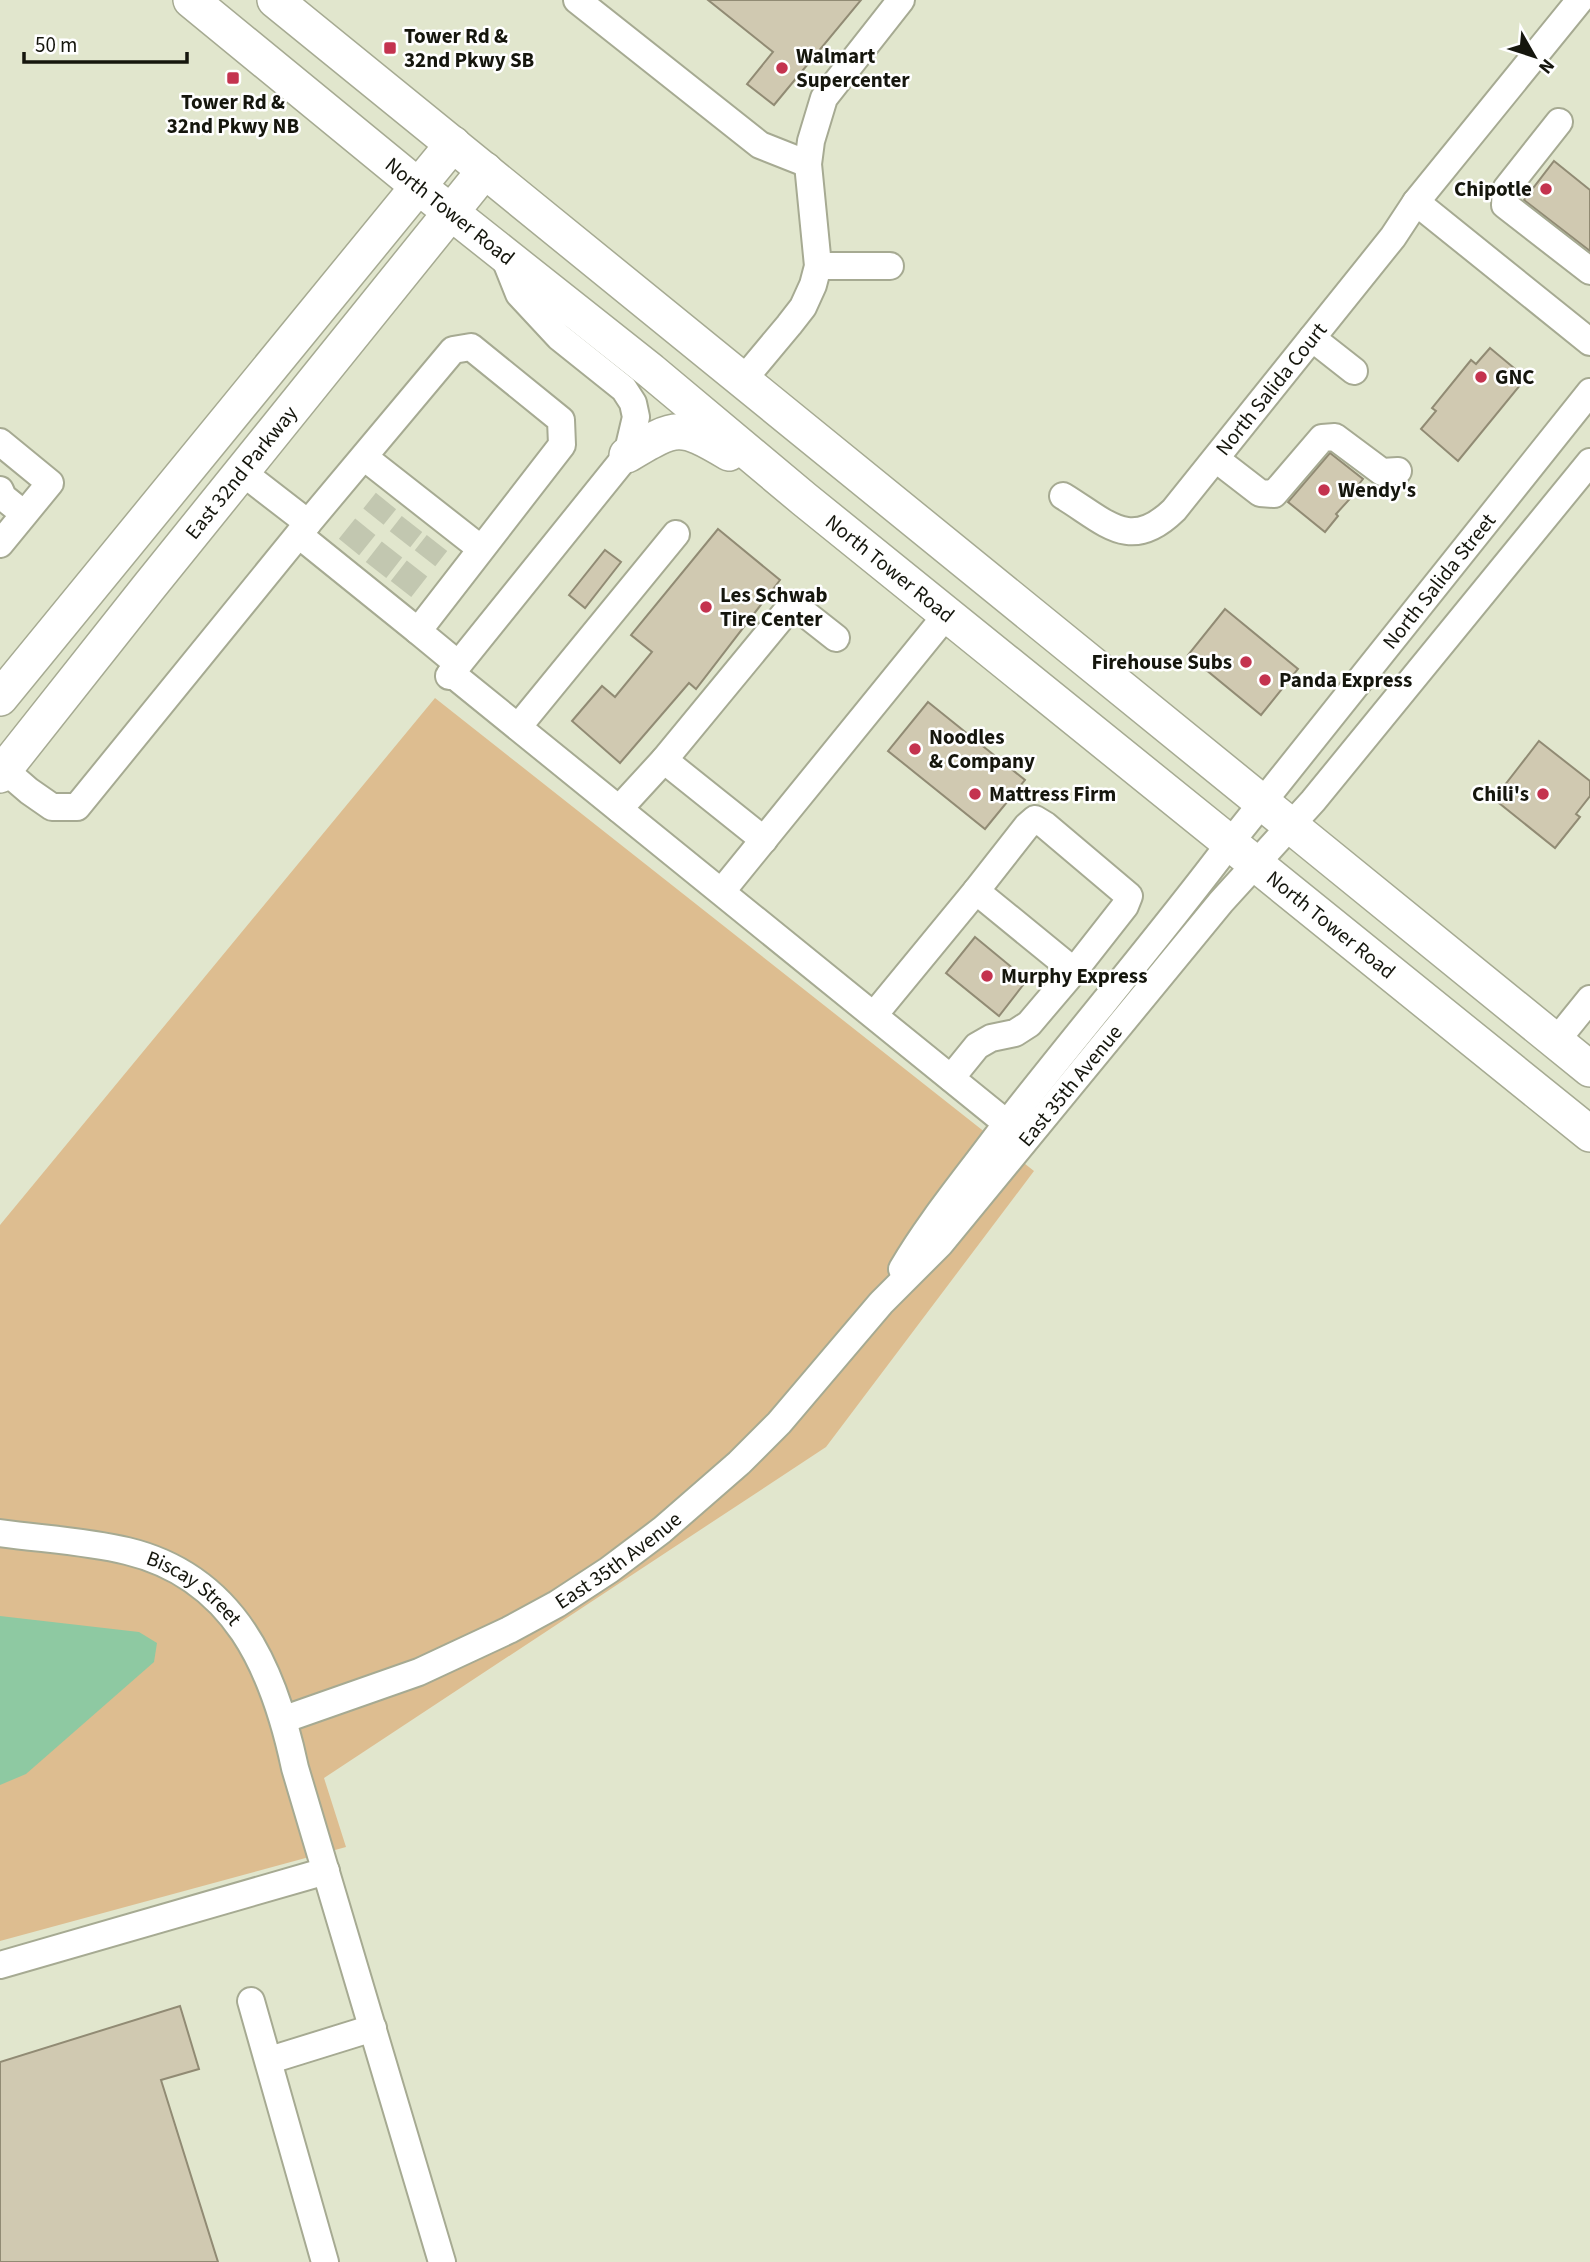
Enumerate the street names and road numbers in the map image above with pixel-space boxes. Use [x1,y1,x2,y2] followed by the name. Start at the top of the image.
[379,150,521,272] street label: North Tower Road
[1208,316,1334,462] street label: North Salida Court
[178,399,305,546] street label: East 32nd Parkway
[819,507,961,630] street label: North Tower Road
[1375,507,1503,656] street label: North Salida Street
[1260,863,1402,986] street label: North Tower Road
[1011,1018,1129,1153] street label: East 35th Avenue
[549,1505,688,1616] street label: East 35th Avenue
[142,1543,249,1632] street label: Biscay Street

